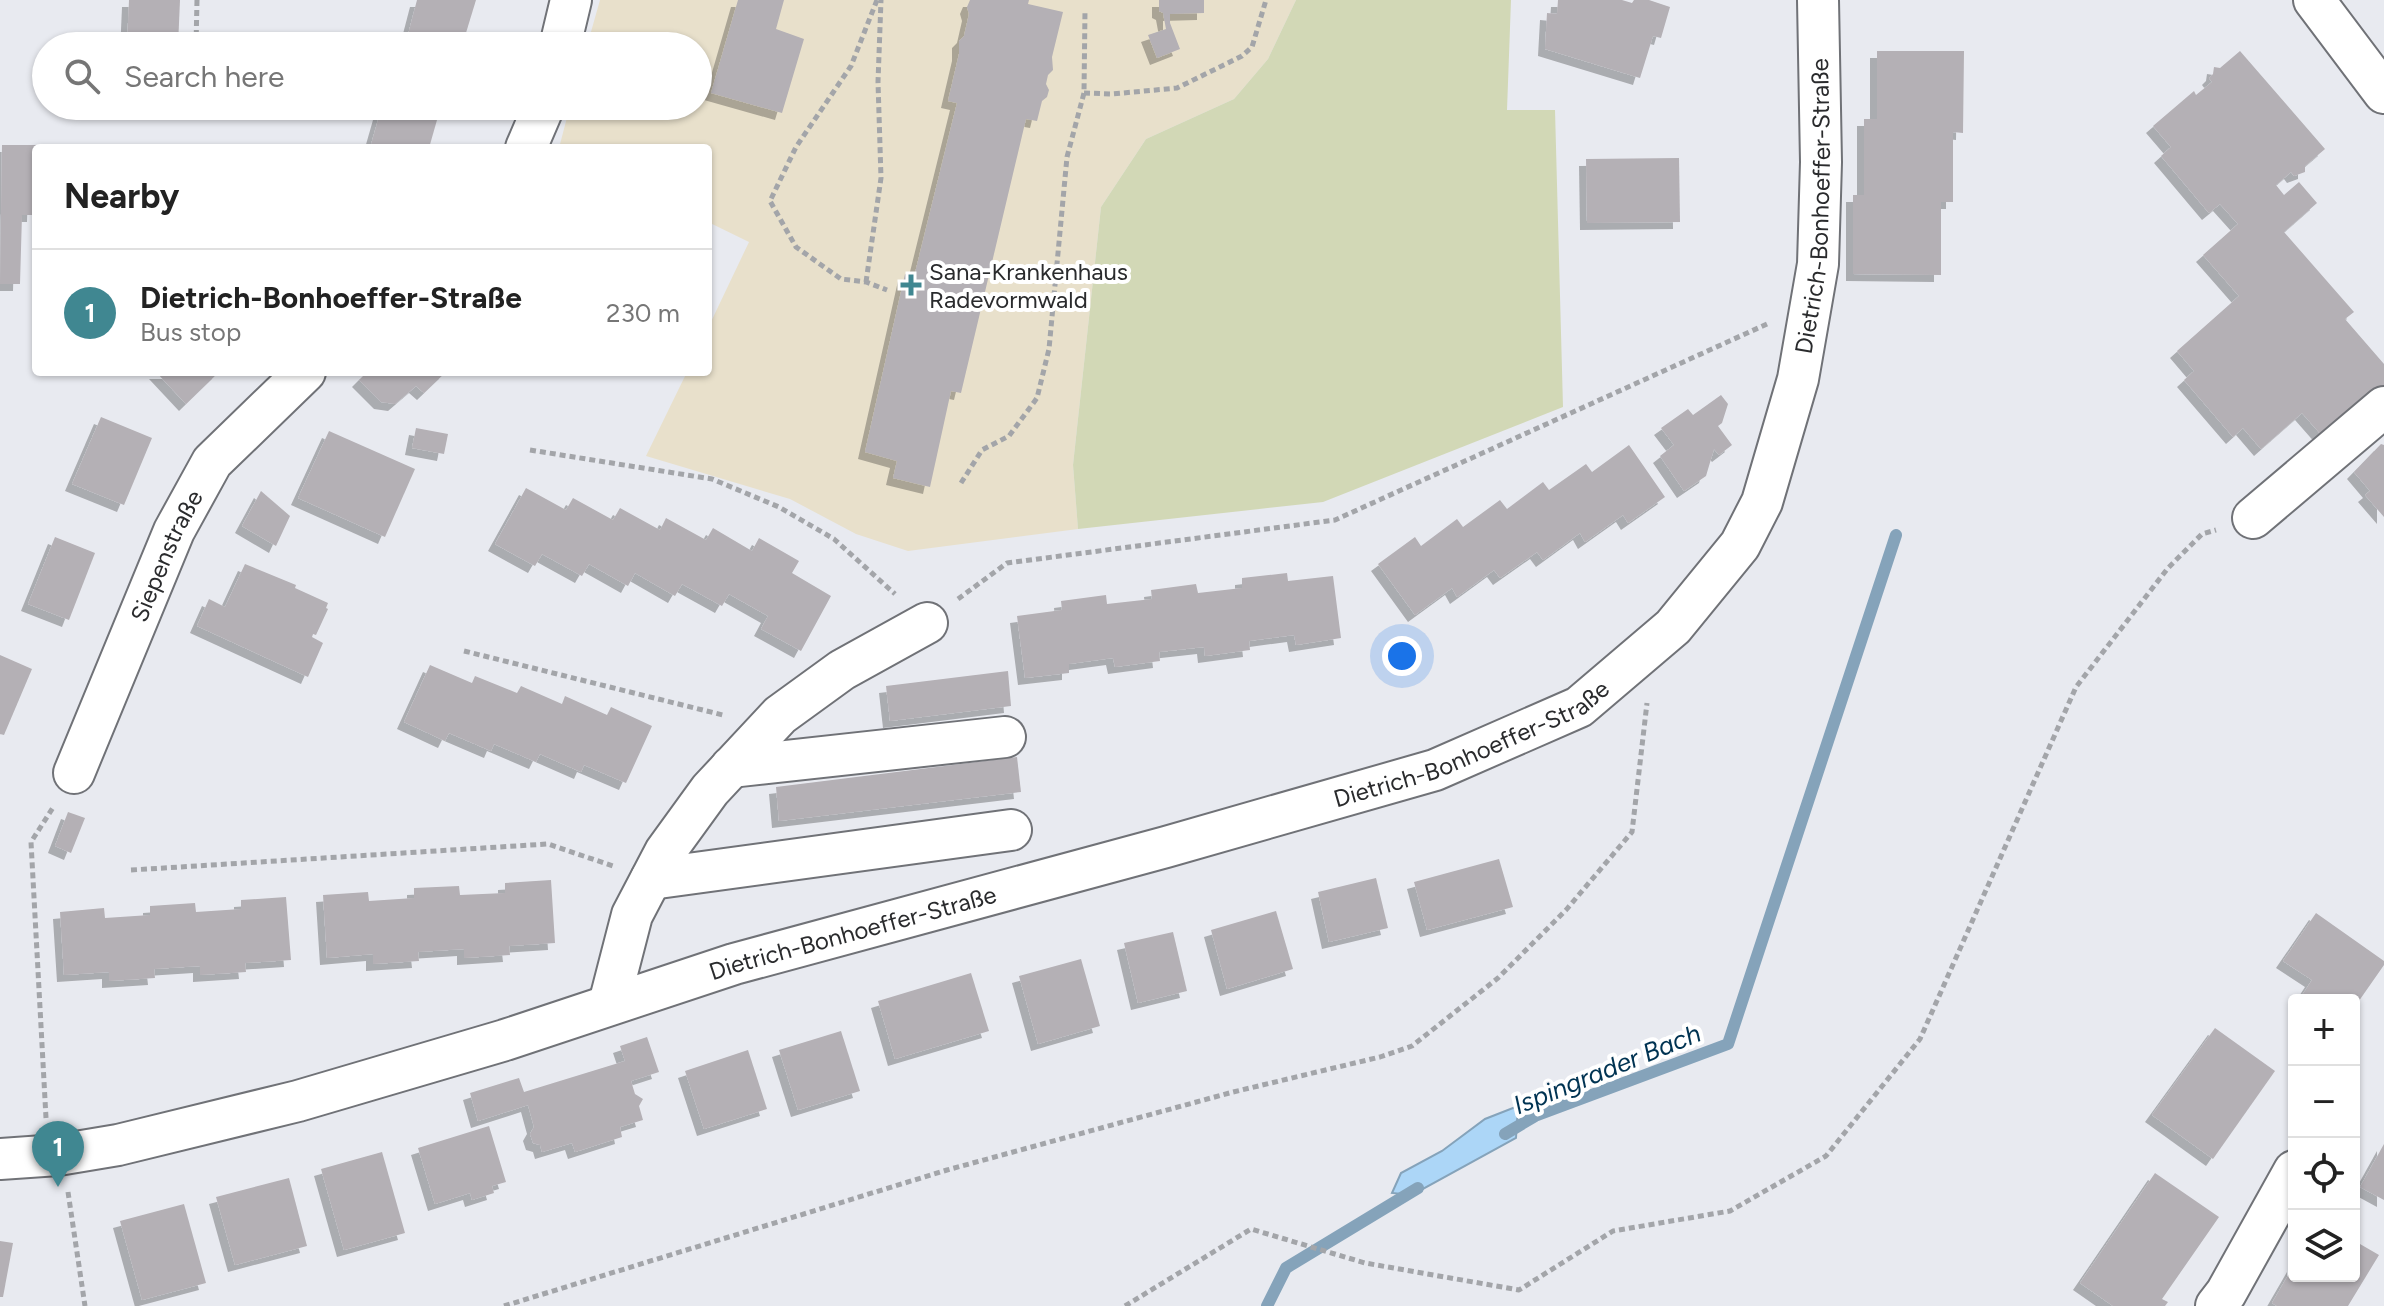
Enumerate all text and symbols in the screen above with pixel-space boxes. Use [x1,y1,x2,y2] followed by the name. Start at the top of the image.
[32,32,712,120] search box
[60,54,104,98] icon: search
[124,58,284,95] text: Search here
[1788,58,1836,356] street label: Dietrich-Bonhoeffer-Straße
[64,176,179,217] text: Nearby
[929,257,1128,314] place label: Sana-Krankenhaus Radevormwald
[900,274,922,296] marker: Sana-Krankenhaus Radevormwald
[140,279,522,316] text: Dietrich-Bonhoeffer-Straße
[85,297,95,329] text: 1
[606,297,680,329] text: 230 m
[140,316,241,348] text: Bus stop
[124,485,208,626] street label: Siepenstraße
[1382,636,1422,676] your location
[1330,674,1615,813] street label: Dietrich-Bonhoeffer-Straße
[705,879,999,986] street label: Dietrich-Bonhoeffer-Straße
[2288,994,2360,1282] map controls
[2288,994,2360,1066] button: +
[1509,1017,1705,1121] water label: Ispingrader Bach
[2288,1066,2360,1138] button: −
[32,1121,84,1187] pin: 1
[2288,1138,2360,1210] button: locate
[2288,1210,2360,1282] button: layers

